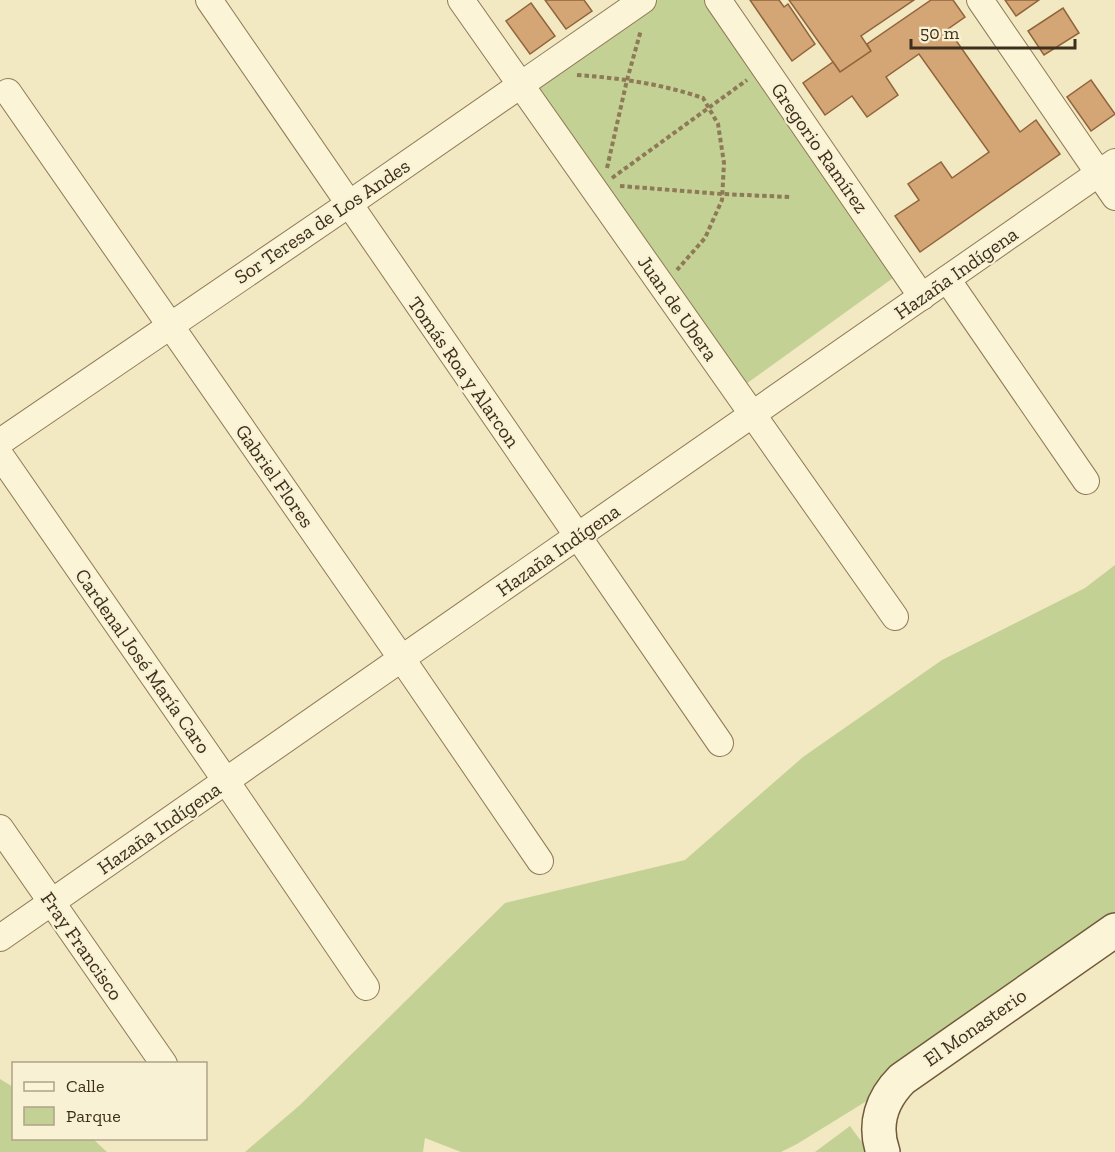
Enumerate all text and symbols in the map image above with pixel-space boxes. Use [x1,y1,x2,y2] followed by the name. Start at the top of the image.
[911,12,1074,50] scale bar
[920,22,960,44] text: 50 m
[766,78,874,218] street label: Gregorio Ramírez
[230,153,414,289] street label: Sor Teresa de Los Andes
[890,221,1023,324] street label: Hazaña Indígena
[633,251,723,366] street label: Juan de Ubera
[403,292,525,452] street label: Tomás Roa y Alarcon
[231,420,319,532] street label: Gabriel Flores
[492,498,625,601] street label: Hazaña Indígena
[70,564,216,758] street label: Cardenal José María Caro
[93,776,226,879] street label: Hazaña Indígena
[36,887,128,1005] street label: Fray Francisco
[919,983,1031,1071] street label: El Monasterio
[12,1062,207,1140] legend
[66,1075,104,1097] text: Calle
[66,1105,121,1127] text: Parque

